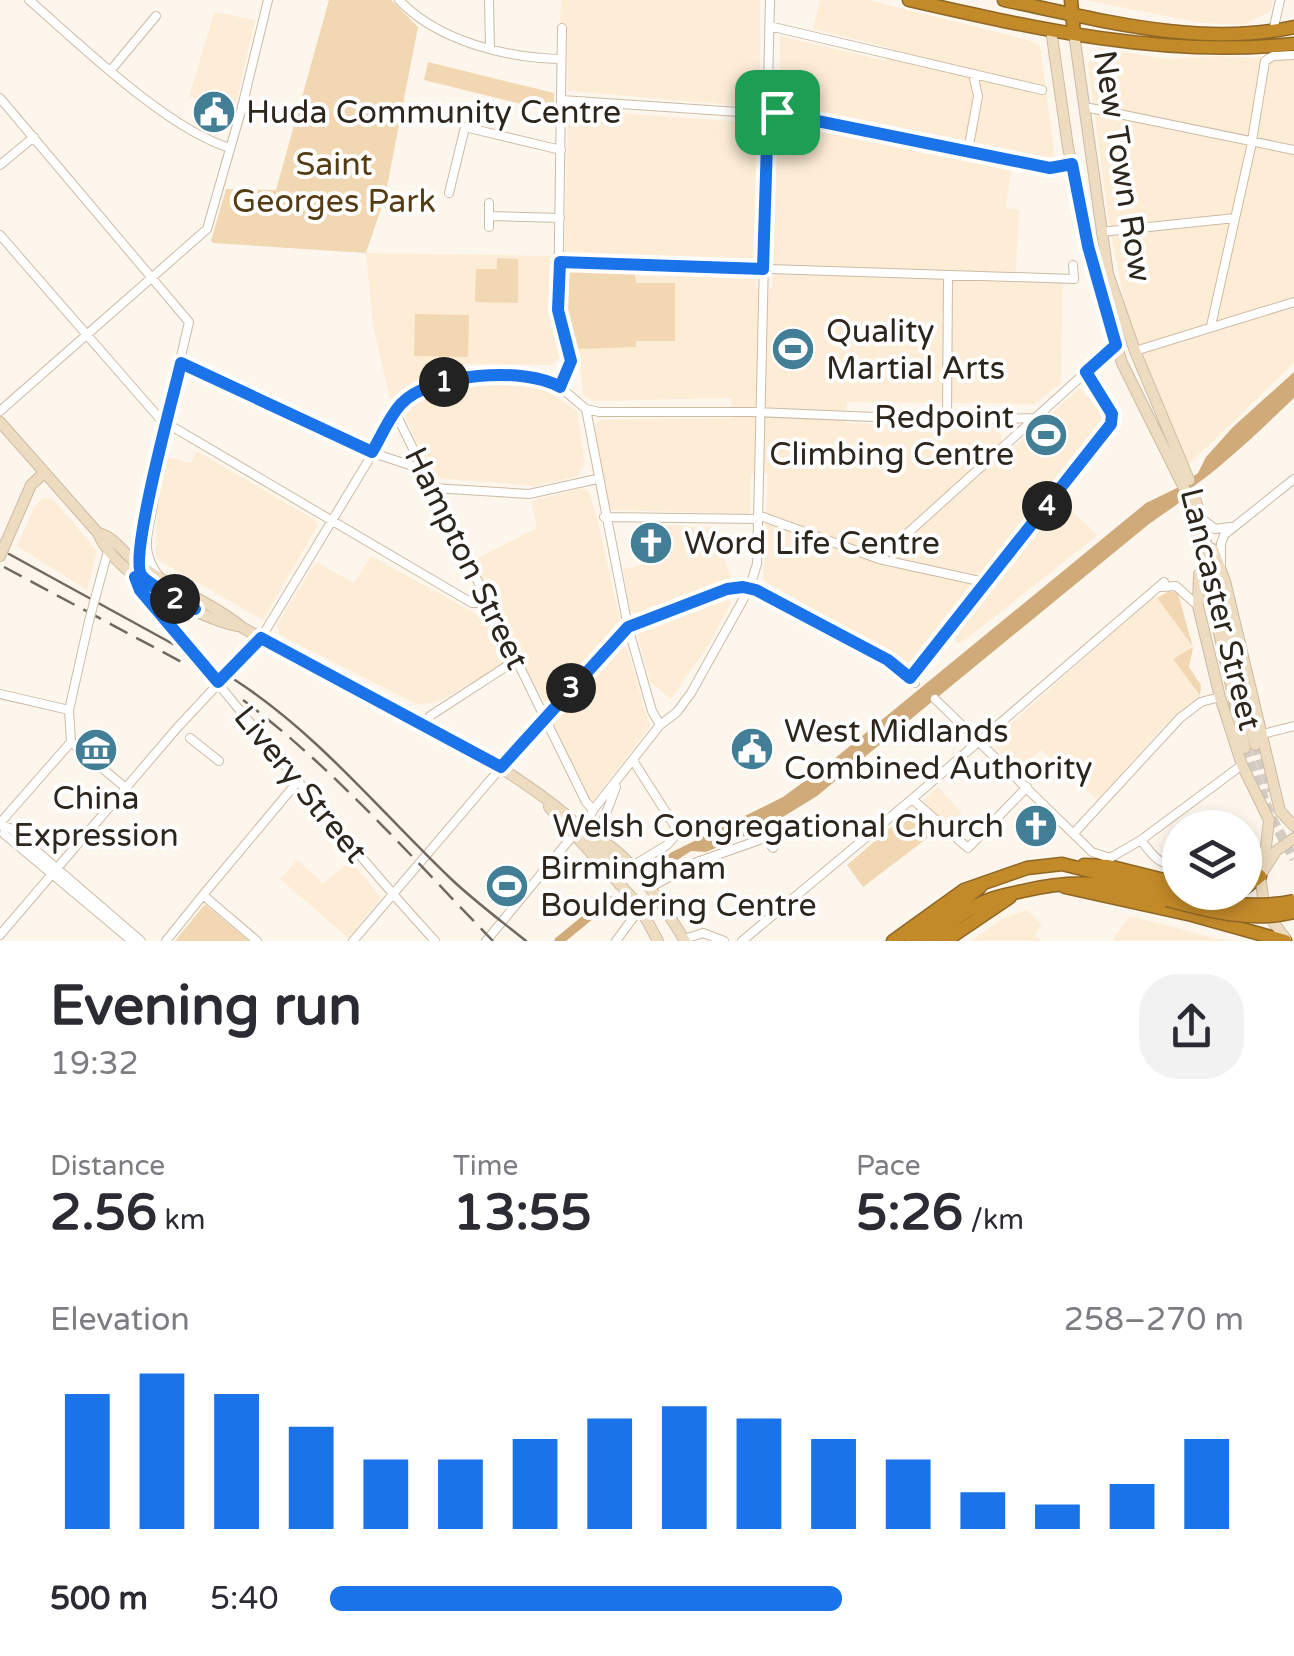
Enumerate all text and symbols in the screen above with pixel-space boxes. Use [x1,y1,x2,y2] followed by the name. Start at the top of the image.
[1085,48,1159,285] street label: New Town Row
[735,70,820,155] pin
[750,85,805,140] icon: arrive
[191,89,237,135] public building icon: Huda Community Centre
[246,94,621,132] place label: Huda Community Centre
[232,146,436,221] park label: Saint Georges Park
[826,313,1005,388] place label: Quality Martial Arts
[770,326,816,372] sports icon: Quality Martial Arts
[419,357,469,407] pin: 1
[435,365,453,399] text: 1
[769,399,1014,474] place label: Redpoint Climbing Centre
[1023,412,1069,458] sports icon: Redpoint Climbing Centre
[396,441,536,676] street label: Hampton Street
[1022,481,1072,531] pin: 4
[1172,484,1269,734] street label: Lancaster Street
[1038,489,1056,523] text: 4
[628,520,674,566] church icon: Word Life Centre
[684,525,940,563] place label: Word Life Centre
[150,574,200,624] pin: 2
[166,582,184,616] text: 2
[546,663,596,713] pin: 3
[562,671,580,705] text: 3
[226,699,375,871] street label: Livery Street
[784,713,1092,788] place label: West Midlands Combined Authority
[729,726,775,772] public building icon: West Midlands Combined Authority
[73,727,119,773] museum icon: China Expression
[13,780,179,855] place label: China Expression
[1013,803,1059,849] church icon: Welsh Congregational Church
[552,808,1004,846] place label: Welsh Congregational Church
[1162,810,1262,910] map controls
[1162,810,1262,910] button: layers
[540,850,817,925] place label: Birmingham Bouldering Centre
[484,863,530,909] sports icon: Birmingham Bouldering Centre
[50,974,362,1040] text: Evening run
[1139,974,1244,1079] button: share
[50,1045,139,1083] text: 19:32
[50,1149,165,1183] text: Distance
[453,1149,518,1183] text: Time
[856,1149,920,1183] text: Pace
[50,1183,157,1243] text: 2.56
[453,1183,592,1243] text: 13:55
[856,1183,963,1243] text: 5:26
[157,1203,205,1237] text: km
[963,1203,1024,1237] text: /km
[50,1301,190,1339] text: Elevation
[1064,1301,1244,1339] text: 258–270 m
[50,1580,148,1618] text: 500 m
[210,1580,279,1618] text: 5:40

